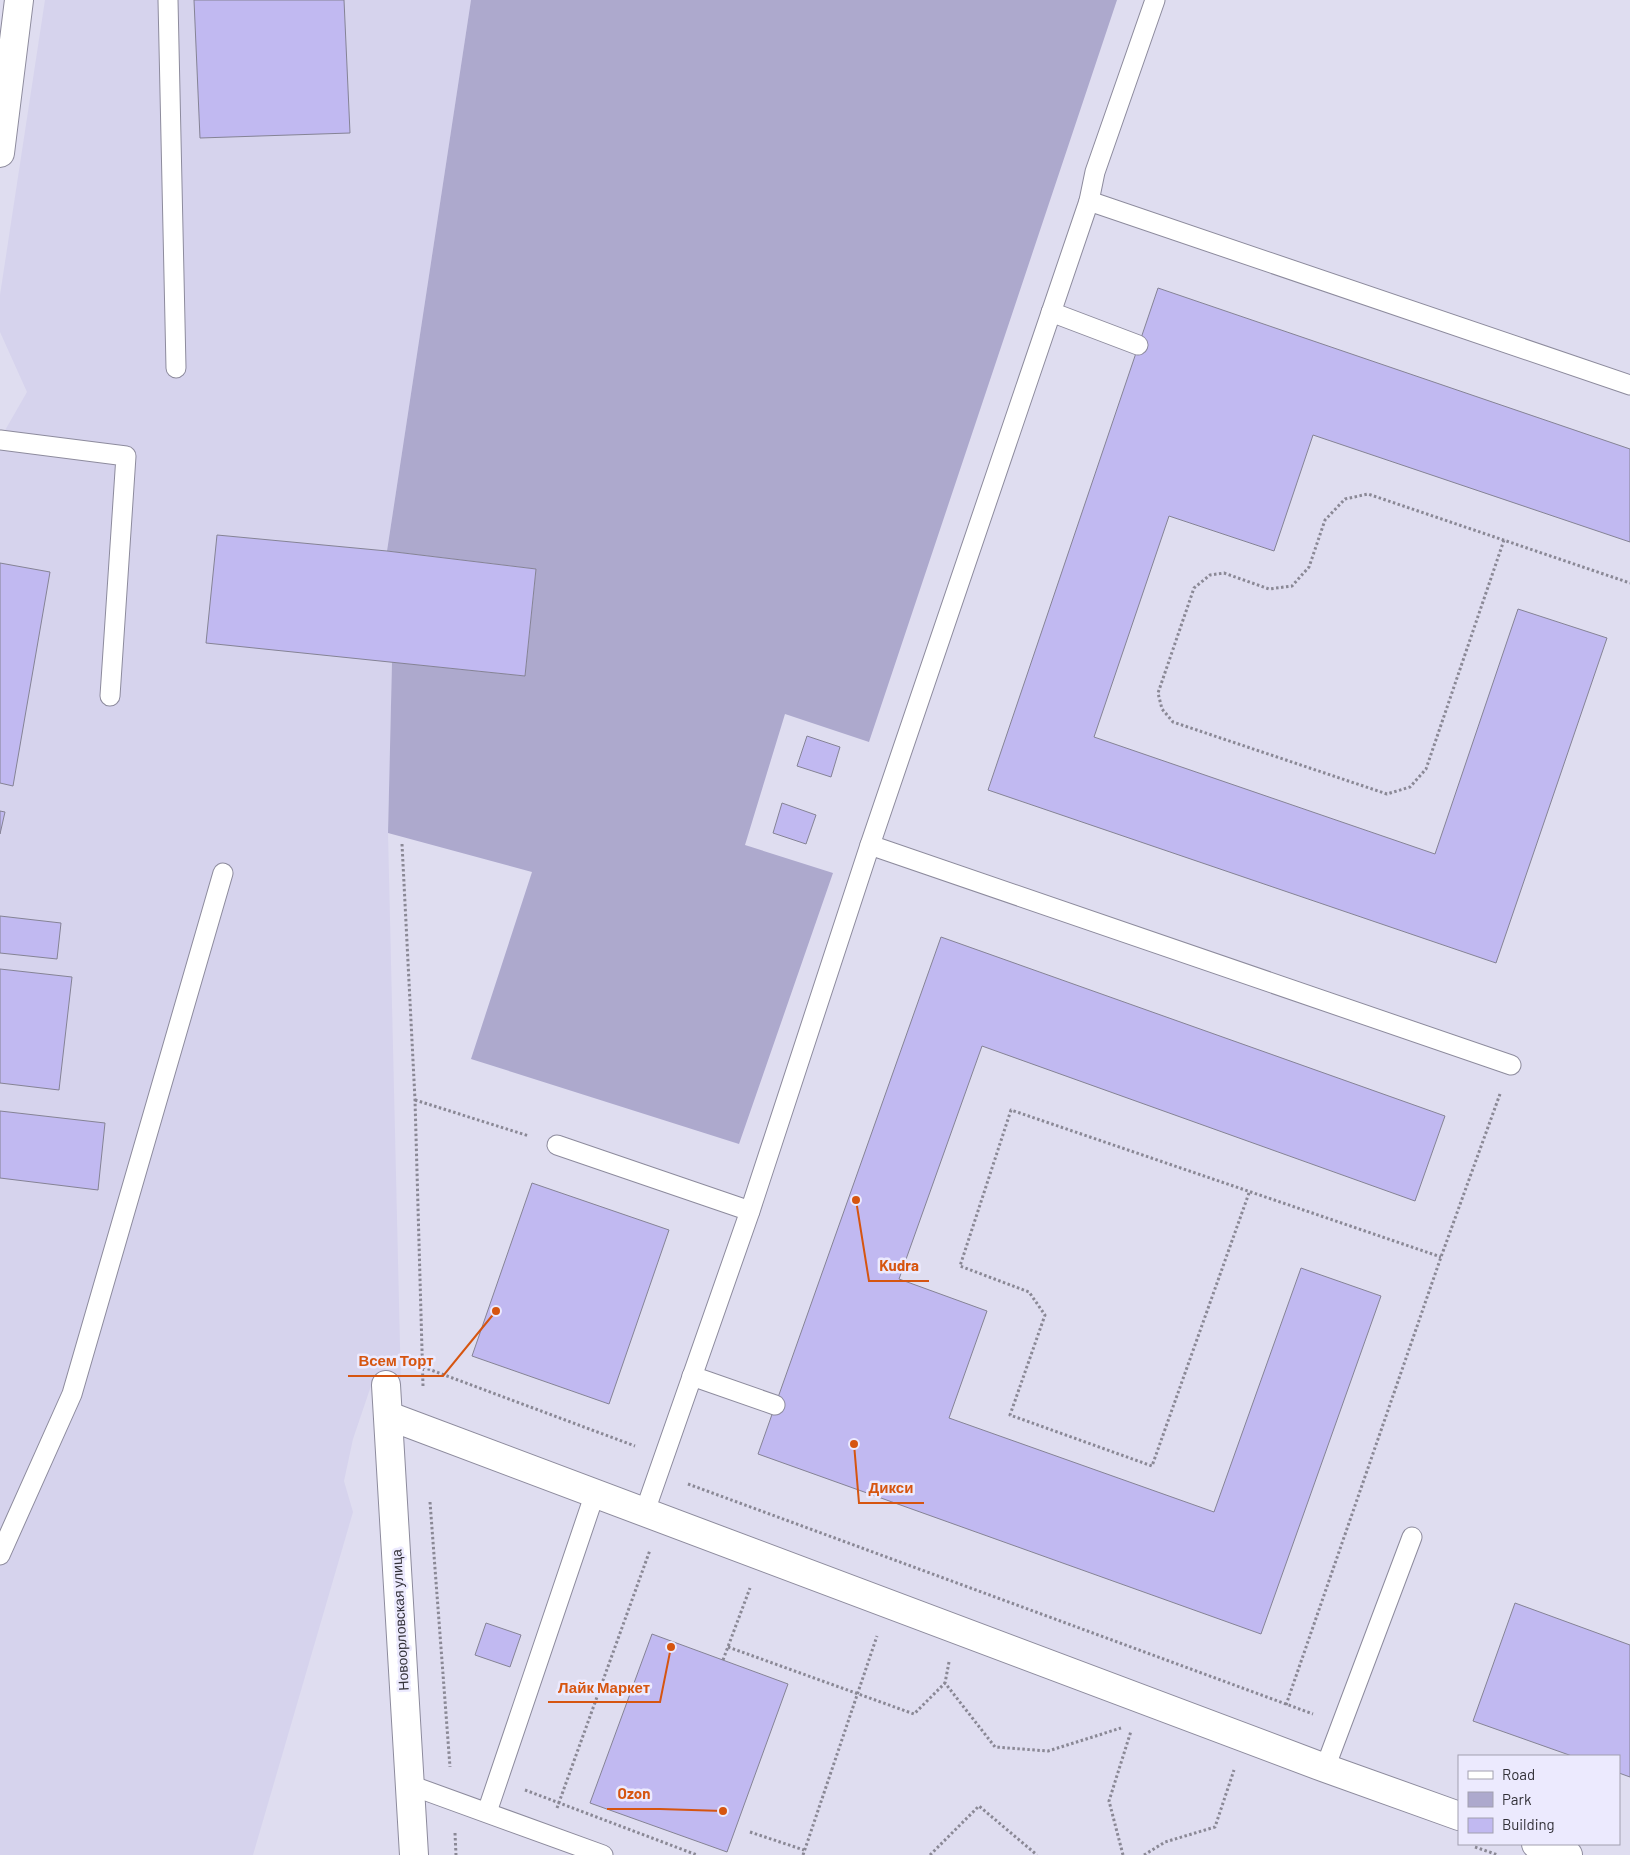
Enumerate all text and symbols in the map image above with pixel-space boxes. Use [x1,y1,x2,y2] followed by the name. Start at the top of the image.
[869,1251,929,1281] callout: Kudra
[879,1256,919,1274] text: Kudra
[348,1346,443,1376] callout: Всем Торт
[358,1351,434,1369] text: Всем Торт
[859,1473,924,1503] callout: Дикси
[869,1478,913,1496] text: Дикси
[387,1549,412,1691] street label: Новоорловская улица
[548,1672,660,1702] callout: Лайк Маркет
[558,1678,650,1696] text: Лайк Маркет
[1458,1755,1620,1845] legend
[1502,1765,1535,1783] text: Road
[607,1779,660,1809] callout: Ozon
[618,1784,650,1802] text: Ozon
[1502,1790,1532,1808] text: Park
[1502,1815,1555,1833] text: Building

